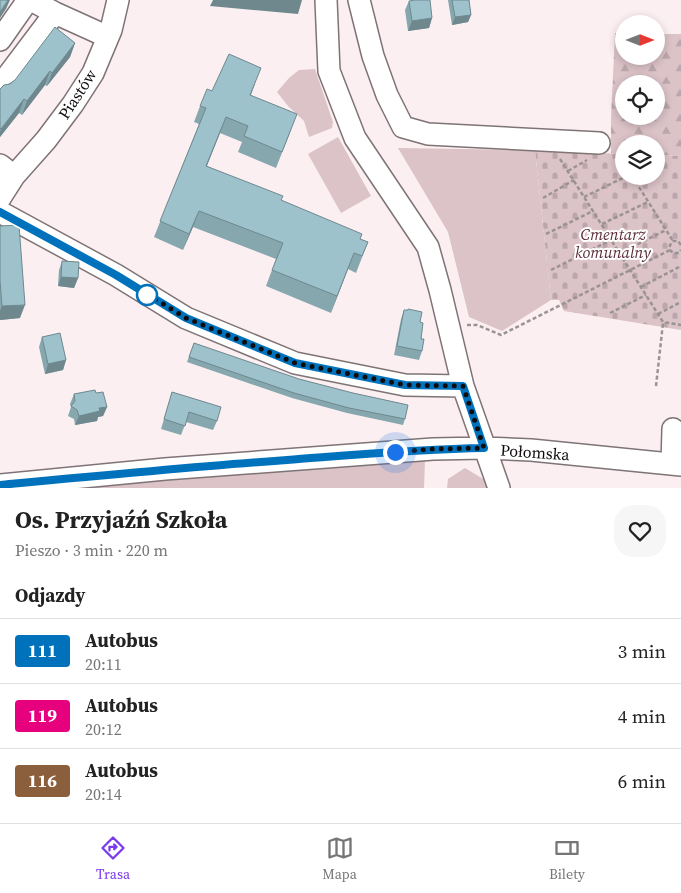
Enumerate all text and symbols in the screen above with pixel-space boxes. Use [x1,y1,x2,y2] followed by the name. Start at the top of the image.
[615,15,665,65] north arrow
[615,15,665,185] map controls
[53,64,102,123] street label: Piastów
[615,75,665,125] button: locate
[615,135,665,185] button: layers
[575,223,651,263] park label: Cmentarz komunalny
[136,284,158,306] unlabelled marker
[500,439,571,465] street label: Połomska
[383,440,408,465] your location
[15,503,227,536] text: Os. Przyjaźń Szkoła
[614,505,666,557] button: heart
[15,539,168,561] text: Pieszo · 3 min · 220 m
[15,582,85,608] text: Odjazdy
[85,627,158,653] text: Autobus
[28,638,57,663] text: 111
[618,638,666,664] text: 3 min
[85,653,122,675] text: 20:11
[85,692,158,718] text: Autobus
[28,703,57,728] text: 119
[618,703,666,729] text: 4 min
[85,718,122,740] text: 20:12
[85,757,158,783] text: Autobus
[28,768,57,793] text: 116
[618,768,666,794] text: 6 min
[85,783,122,805] text: 20:14
[96,834,130,884] tab: Trasa
[322,834,357,884] tab: Mapa
[549,834,585,884] tab: Bilety

